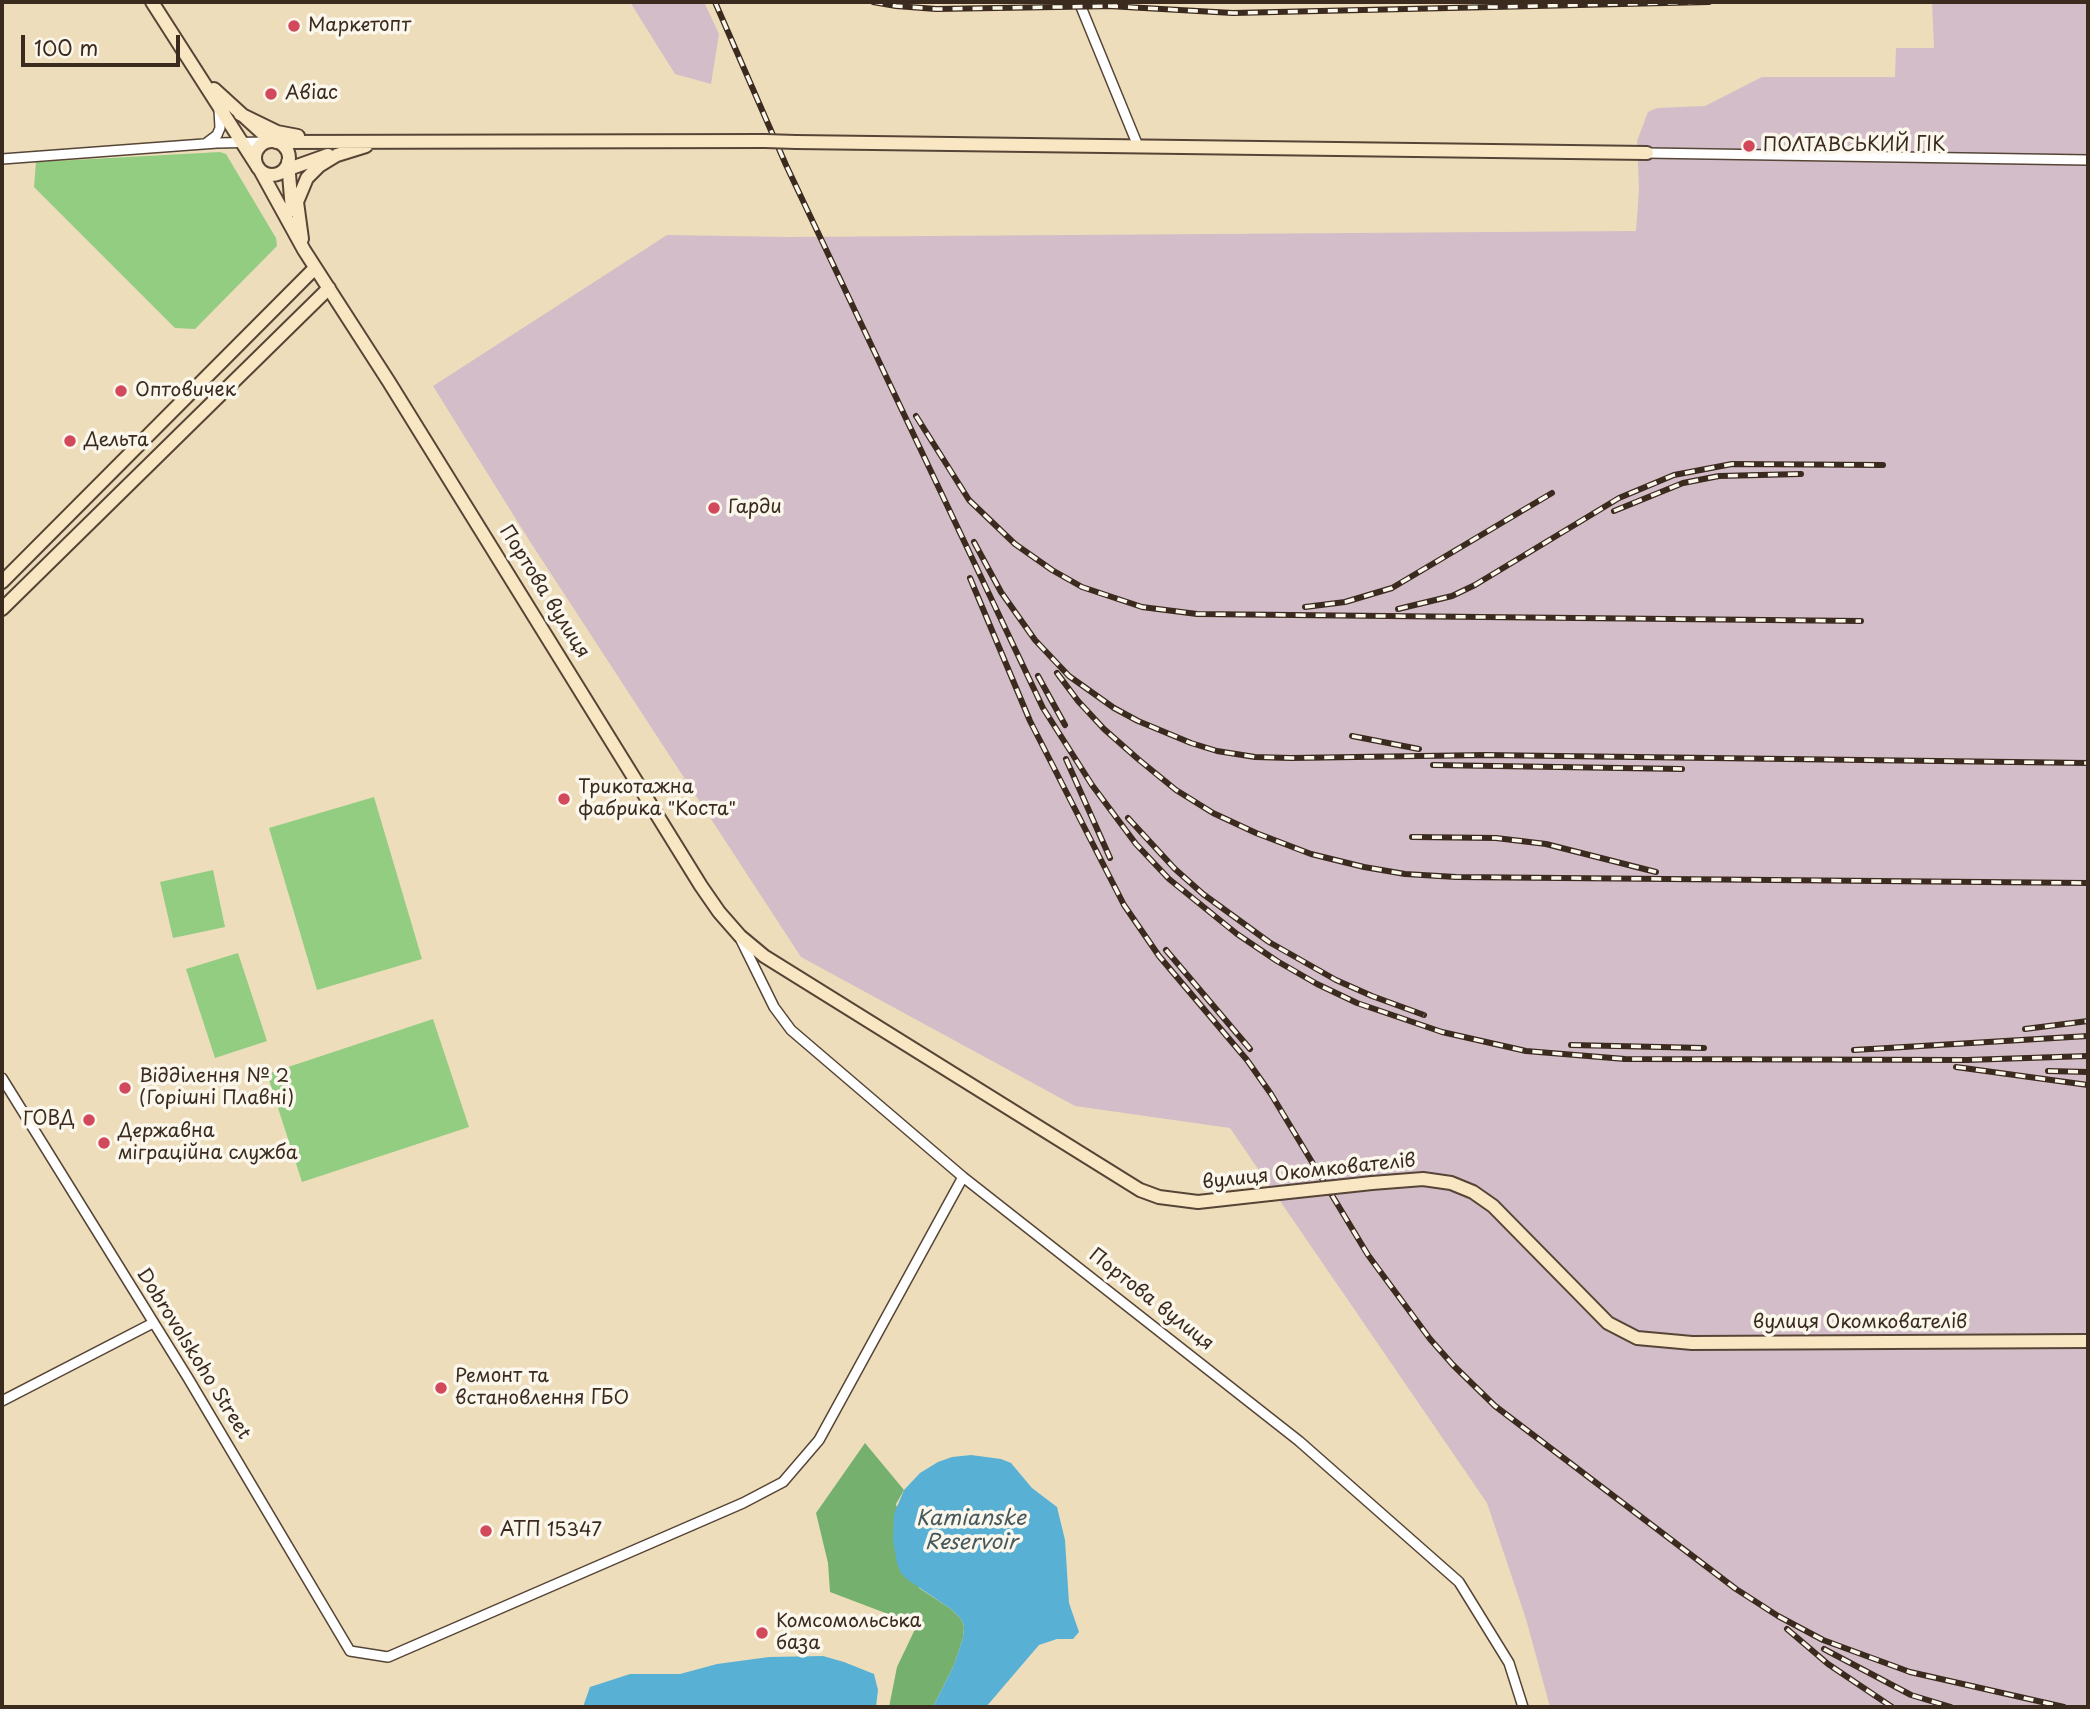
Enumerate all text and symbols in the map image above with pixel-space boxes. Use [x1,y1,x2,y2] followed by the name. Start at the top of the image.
[308,15,411,37] place label: Маркетопт
[286,18,302,34] marker: Маркетопт
[24,21,184,65] scale bar
[34,31,98,63] text: 100 m
[285,83,338,105] place label: Авіас
[263,86,279,102] marker: Авіас
[1763,135,1946,157] place label: ПОЛТАВСЬКИЙ ГІК
[1741,138,1757,154] marker: ПОЛТАВСЬКИЙ ГІК
[135,380,236,402] place label: Оптовичек
[113,383,129,399] marker: Оптовичек
[84,430,149,452] place label: Дельта
[62,433,78,449] marker: Дельта
[728,497,782,519] place label: Гарди
[706,500,722,516] marker: Гарди
[494,522,594,662] street label: Портова вулиця
[578,777,736,821] place label: Трикотажна фабрика "Коста"
[556,791,572,807] marker: Трикотажна фабрика "Коста"
[139,1066,294,1110] place label: Відділення № 2 (Горішні Плавні)
[117,1080,133,1096] marker: Відділення № 2 (Горішні Плавні)
[23,1109,75,1131] place label: ГОВД
[81,1112,97,1128] marker: ГОВД
[118,1121,298,1165] place label: Державна міграційна служба
[96,1135,112,1151] marker: Державна міграційна служба
[1201,1149,1417,1195] street label: вулиця Окомкователів
[1084,1244,1218,1356] street label: Портова вулиця
[131,1264,255,1444] street label: Dobrovolskoho Street
[1753,1312,1967,1334] street label: вулиця Окомкователів
[455,1366,629,1410] place label: Ремонт та встановлення ГБО
[433,1380,449,1396] marker: Ремонт та встановлення ГБО
[916,1506,1026,1556] water label: Kamianske Reservoir
[500,1520,602,1542] place label: АТП 15347
[478,1523,494,1539] marker: АТП 15347
[776,1611,921,1655] place label: Комсомольська база
[754,1625,770,1641] marker: Комсомольська база

